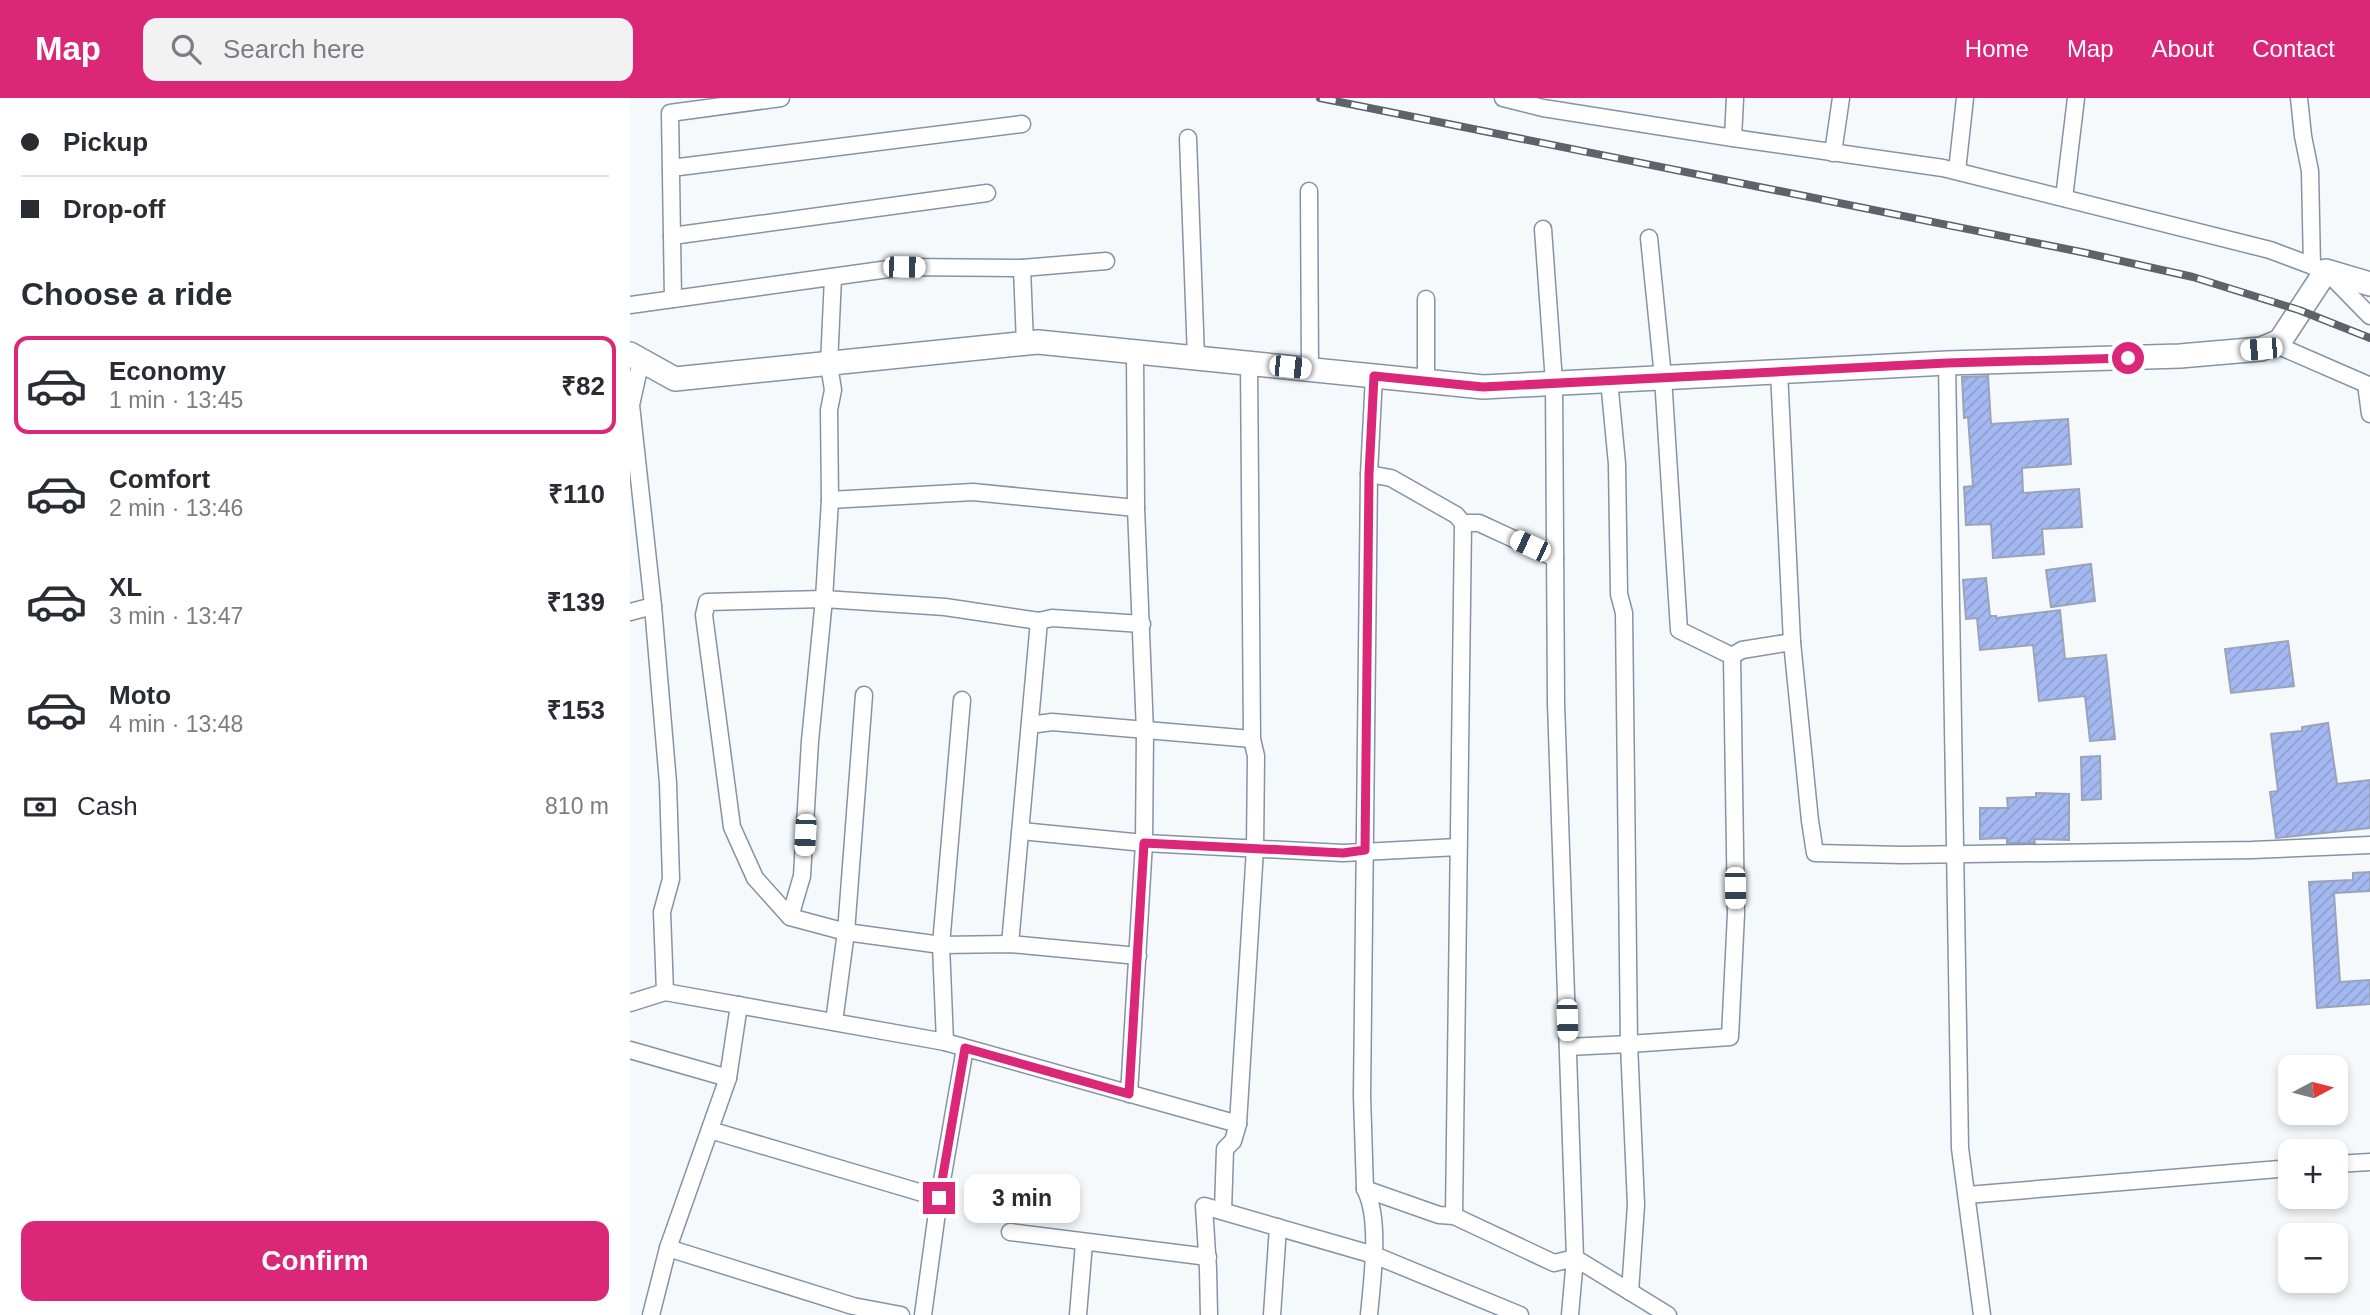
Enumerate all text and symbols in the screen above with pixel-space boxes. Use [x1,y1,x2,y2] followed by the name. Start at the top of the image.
[143,18,633,81] search box
[35,30,101,67] text: Map
[167,30,205,68] icon: search
[223,34,365,64] text: Search here
[1965,35,2029,62] text: Home
[2067,35,2114,62] text: Map
[2152,35,2214,62] text: About
[2252,35,2335,62] text: Contact
[63,127,148,157] text: Pickup
[63,194,166,224] text: Drop-off
[883,256,926,278] car
[21,276,233,312] text: Choose a ride
[2240,337,2283,361] car
[2112,342,2144,374] route start
[25,354,88,417] icon: car
[1269,354,1312,380] car
[109,356,226,386] text: Economy
[561,371,605,401] text: ₹82
[109,387,243,413] text: 1 min · 13:45
[25,462,88,525] icon: car
[109,464,210,494] text: Comfort
[548,479,605,509] text: ₹110
[109,495,243,521] text: 2 min · 13:46
[1507,528,1554,564] car
[25,570,88,633] icon: car
[109,572,142,602] text: XL
[547,587,605,617] text: ₹139
[109,603,243,629] text: 3 min · 13:47
[25,678,88,741] icon: car
[109,680,171,710] text: Moto
[547,695,605,725] text: ₹153
[109,711,243,737] text: 4 min · 13:48
[21,788,59,826] icon: cash
[77,791,138,821] text: Cash
[545,793,609,819] text: 810 m
[794,813,817,857] car
[1725,867,1746,909] car
[1556,999,1579,1041] car
[2278,1055,2348,1125] north arrow
[2278,1055,2348,1293] map controls
[2278,1139,2348,1209] button: +
[964,1174,1079,1222] callout: 3 min
[923,1182,955,1214] route end
[992,1185,1052,1211] text: 3 min
[21,1221,609,1301] button: Confirm
[2278,1223,2348,1293] button: −

